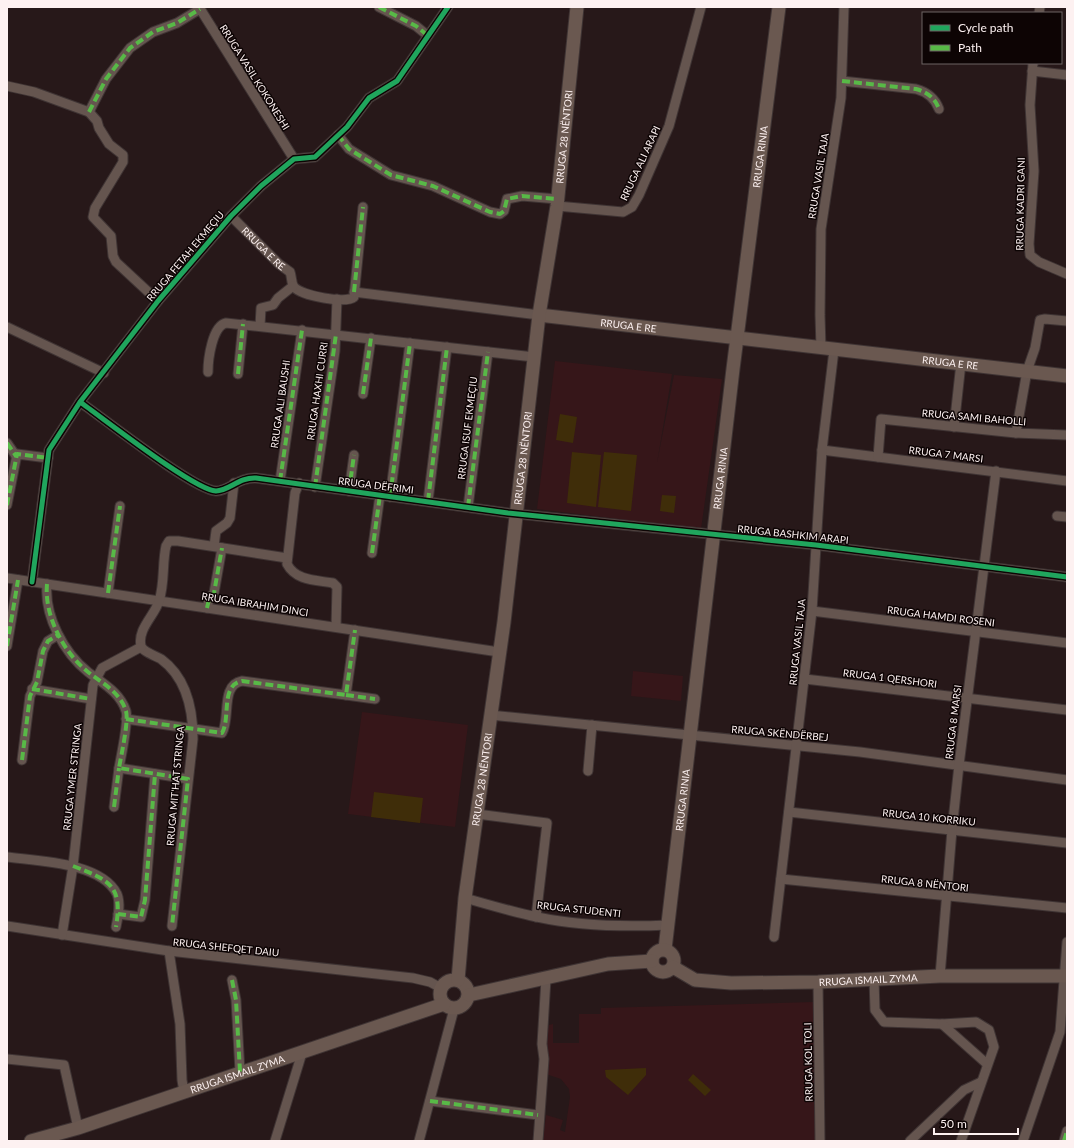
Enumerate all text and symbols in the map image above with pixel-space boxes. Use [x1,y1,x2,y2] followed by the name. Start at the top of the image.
[922,12,1062,64] legend
[958,20,1013,35] text: Cycle path
[218,22,292,132] street label: RRUGA VASIL KOKONESHI
[958,40,982,55] text: Path
[553,89,575,184] street label: RRUGA 28 NËNTORI
[617,124,663,202] street label: RRUGA ALI ARAPI
[750,125,770,188] street label: RRUGA RINIA
[805,132,831,220] street label: RRUGA VASIL TAJA
[1013,157,1027,251] street label: RRUGA KADRI GANI
[144,209,226,303] street label: RRUGA FETAH EKMEÇIU
[239,224,288,273] street label: RRUGA E RE
[600,316,657,335] street label: RRUGA E RE
[304,341,330,441] street label: RRUGA HAXHI CURRI
[922,353,979,372] street label: RRUGA E RE
[268,359,292,449] street label: RRUGA ALI BAUSHI
[455,376,479,480] street label: RRUGA ISUF EKMEÇIU
[921,406,1027,428] street label: RRUGA SAMI BAHOLLI
[511,411,534,506] street label: RRUGA 28 NËNTORI
[908,443,984,465] street label: RRUGA 7 MARSI
[711,446,730,510] street label: RRUGA RINIA
[337,474,415,496] street label: RRUGA DËFRIMI
[737,522,849,546] street label: RRUGA BASHKIM ARAPI
[201,590,309,618] street label: RRUGA IBRAHIM DINCI
[786,598,808,686] street label: RRUGA VASIL TAJA
[886,603,996,629] street label: RRUGA HAMDI ROSENI
[842,666,938,690] street label: RRUGA 1 QERSHORI
[942,684,964,760] street label: RRUGA 8 MARSI
[60,723,84,831] street label: RRUGA YMER STRINGA
[731,723,829,743] street label: RRUGA SKËNDËRBEJ
[164,725,186,846] street label: RRUGA MIT'HAT STRINGA
[469,732,494,827] street label: RRUGA 28 NËNTORI
[673,768,692,832] street label: RRUGA RINIA
[882,806,976,828] street label: RRUGA 10 KORRIKU
[881,872,969,894] street label: RRUGA 8 NËNTORI
[536,899,622,919] street label: RRUGA STUDENTI
[172,935,280,959] street label: RRUGA SHEFQET DAIU
[819,971,918,988] street label: RRUGA ISMAIL ZYMA
[801,1022,815,1102] street label: RRUGA KOL TOLI
[189,1052,286,1096] street label: RRUGA ISMAIL ZYMA
[934,1110,1018,1136] scale bar
[940,1116,967,1131] text: 50 m

